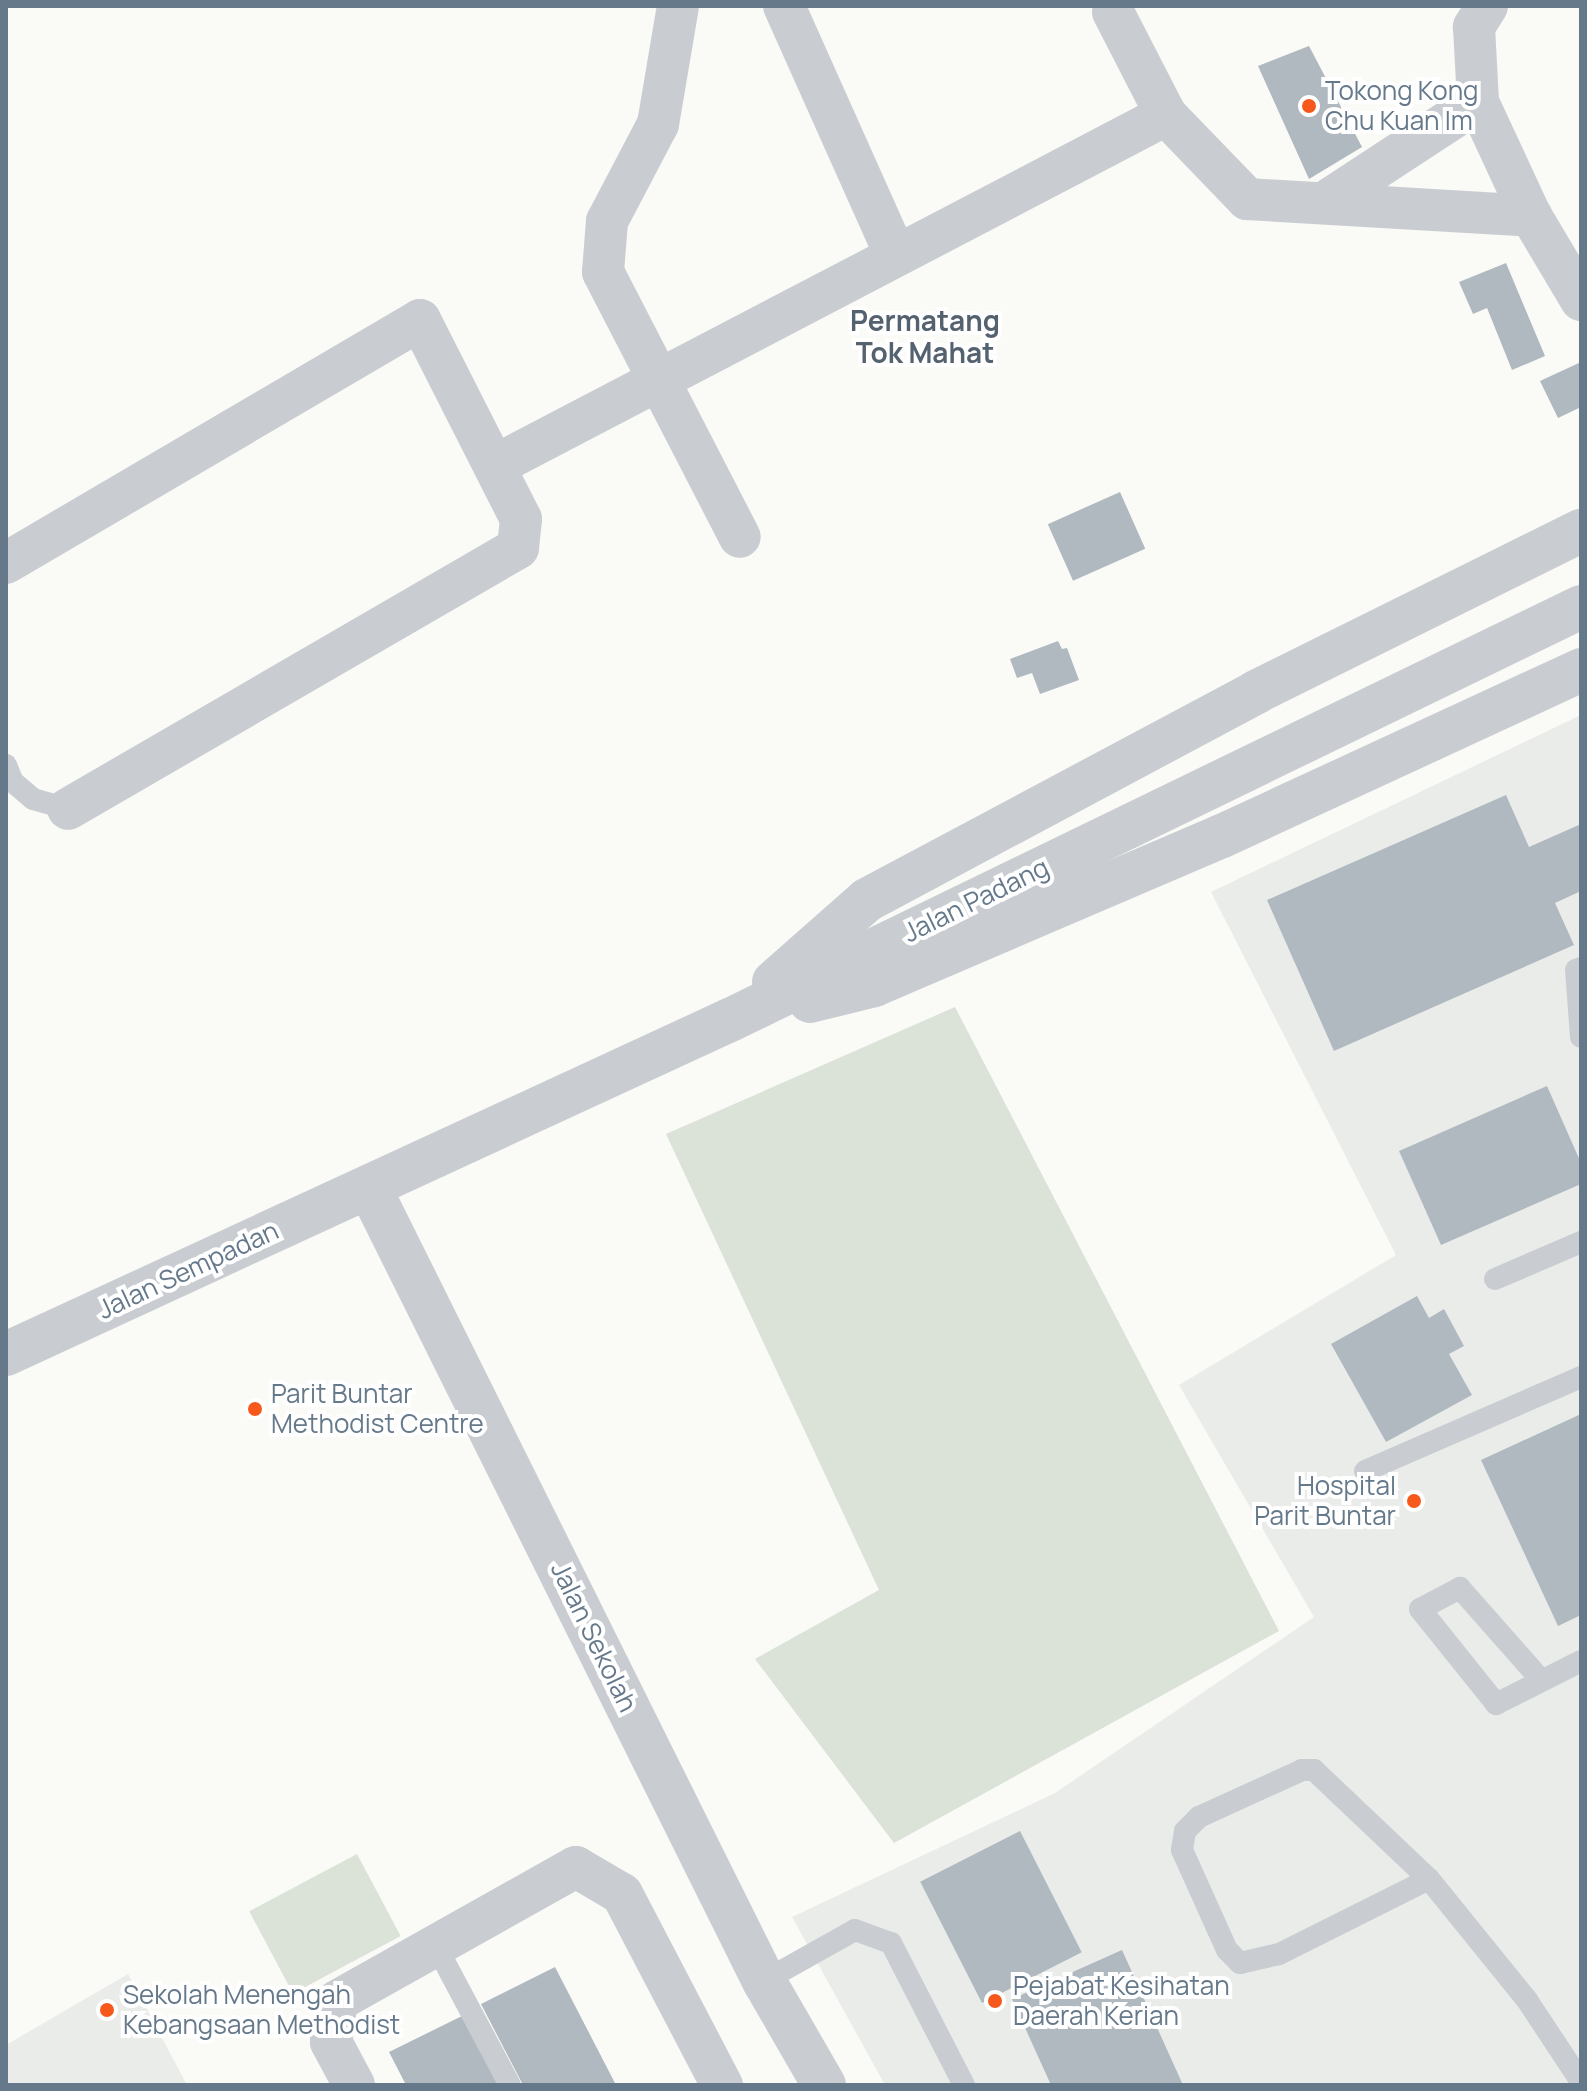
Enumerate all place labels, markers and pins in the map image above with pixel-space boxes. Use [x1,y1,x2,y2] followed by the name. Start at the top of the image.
[1325,75,1478,136] place label: Tokong Kong Chu Kuan Im
[1300,97,1318,115] marker: Tokong Kong Chu Kuan Im
[271,1378,484,1440] place label: Parit Buntar Methodist Centre
[246,1400,264,1418] marker: Parit Buntar Methodist Centre
[1254,1470,1396,1532] place label: Hospital Parit Buntar
[1403,1490,1425,1512] marker: Hospital Parit Buntar
[1013,1970,1230,2032] place label: Pejabat Kesihatan Daerah Kerian
[123,1979,400,2040] place label: Sekolah Menengah Kebangsaan Methodist
[984,1990,1006,2012] marker: Pejabat Kesihatan Daerah Kerian
[98,2001,116,2019] marker: Sekolah Menengah Kebangsaan Methodist

